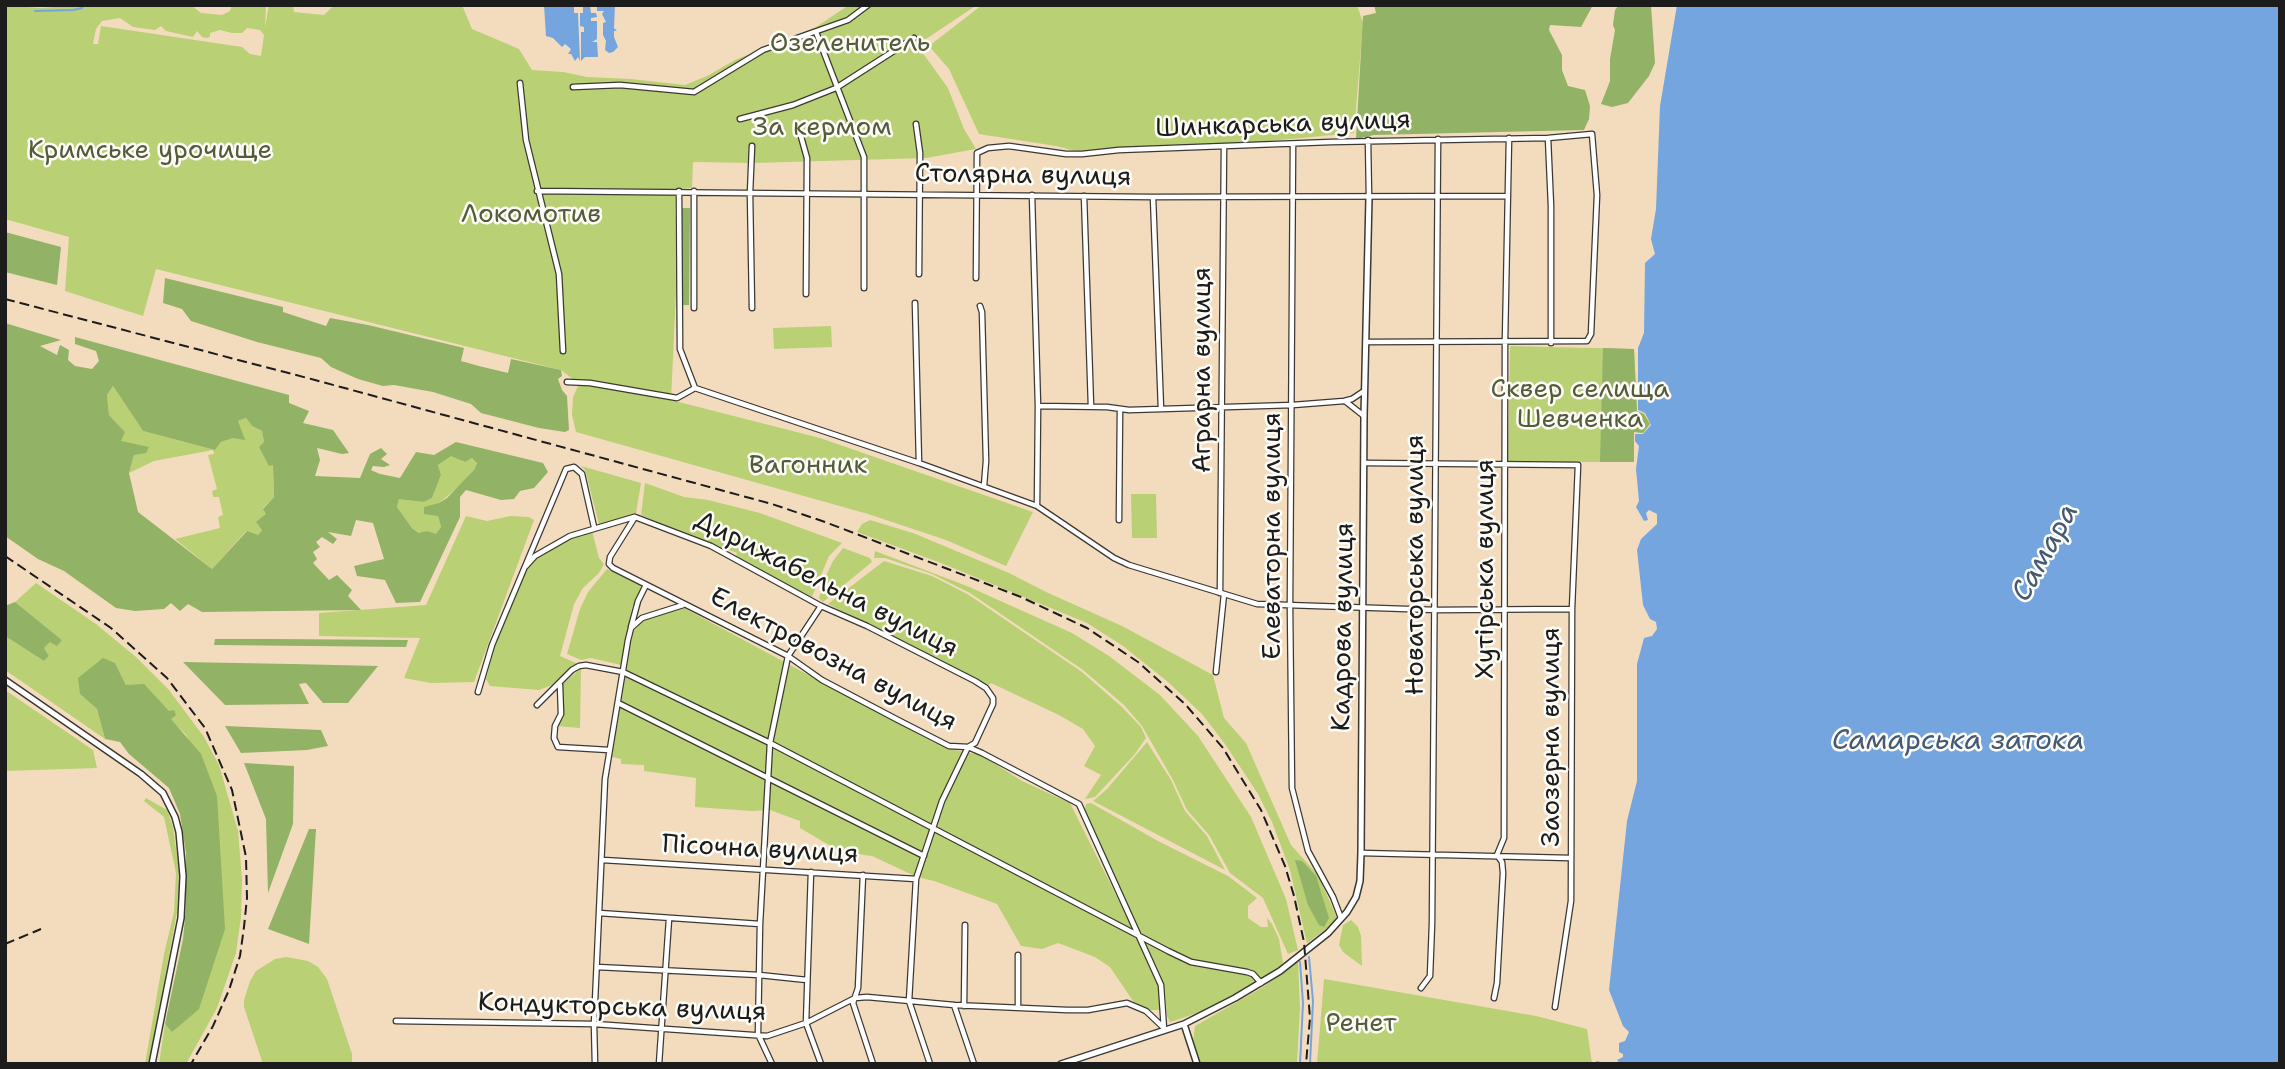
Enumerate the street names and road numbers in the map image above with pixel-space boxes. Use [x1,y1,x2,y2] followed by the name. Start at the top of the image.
[1155,105,1411,145] street label: Шинкарська вулиця
[914,159,1132,193] street label: Столярна вулиця
[1187,267,1219,473] street label: Аграрна вулиця
[1257,412,1289,660] street label: Елеваторна вулиця
[1400,434,1432,696] street label: Новаторська вулиця
[1470,459,1502,679] street label: Хутірська вулиця
[689,505,963,665] street label: Дирижабельна вулиця
[1327,522,1361,732] street label: Кадрова вулиця
[704,582,962,738] street label: Електровозна вулиця
[1536,627,1568,847] street label: Заозерна вулиця
[661,829,859,871] street label: Пісочна вулиця
[477,987,767,1029] street label: Кондукторська вулиця

